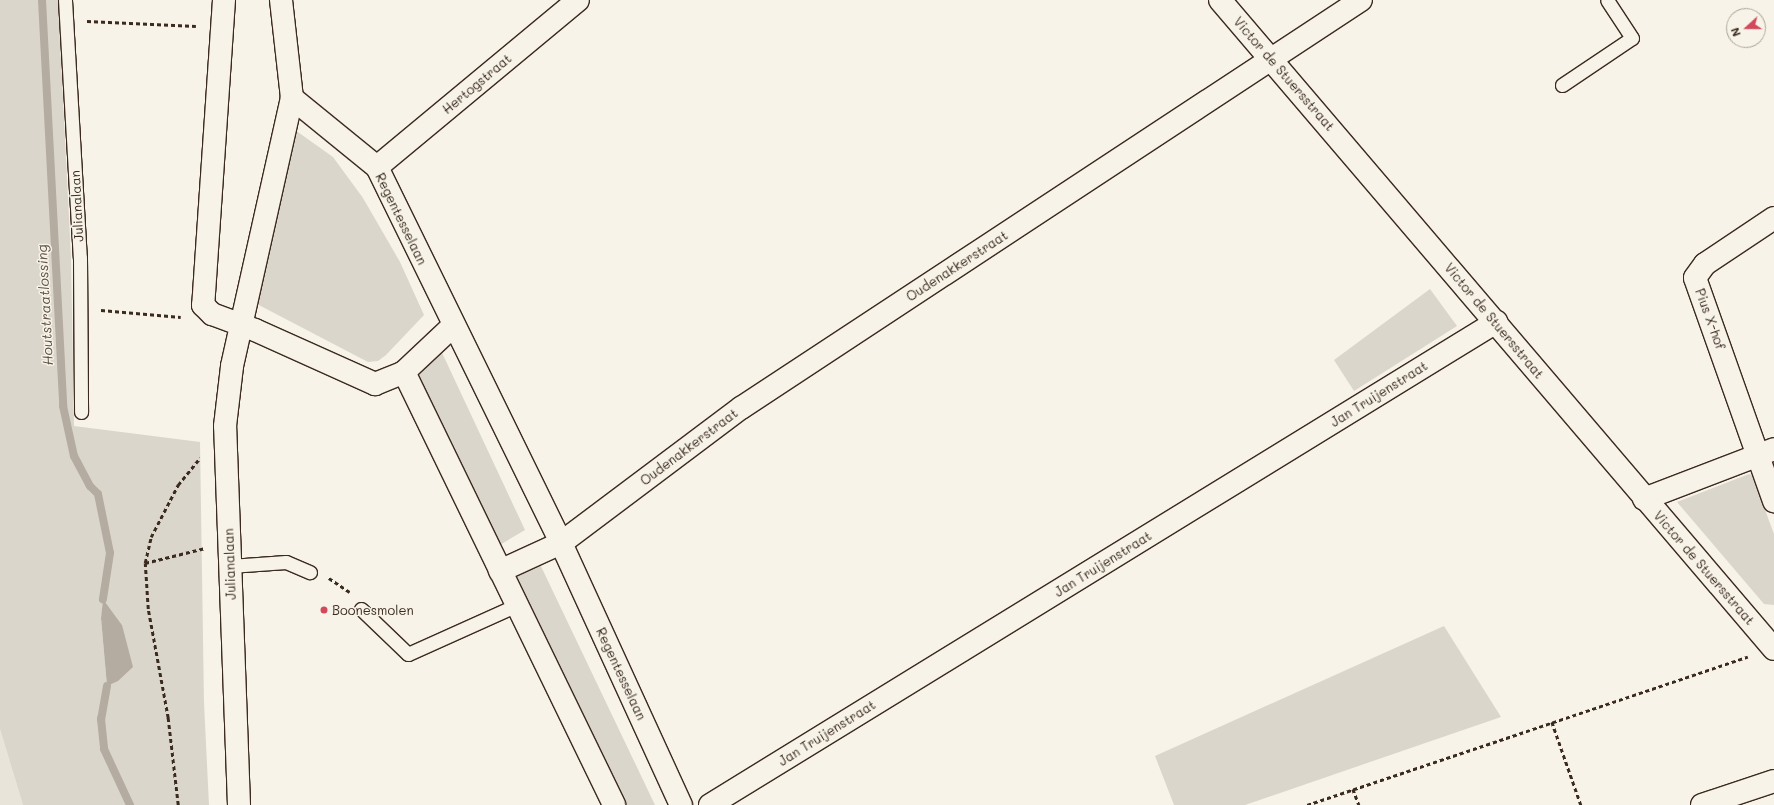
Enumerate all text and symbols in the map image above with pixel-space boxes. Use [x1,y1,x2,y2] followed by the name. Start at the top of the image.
[1726,8,1766,48] north arrow
[1230,14,1338,134] street label: Victor de Stuersstraat
[1727,26,1744,39] text: N
[439,51,515,117] street label: Hertogstraat
[67,170,87,242] street label: Julianalaan
[372,171,430,267] street label: Regentesselaan
[903,227,1011,305] street label: Oudenakkerstraat
[33,244,57,366] water label: Houtstraatlossing
[1441,260,1547,382] street label: Victor de Stuersstraat
[1692,286,1728,352] street label: Pius X-hof
[1328,358,1430,430] street label: Jan Truijenstraat
[637,405,741,489] street label: Oudenakkerstraat
[1650,508,1758,628] street label: Victor de Stuersstraat
[221,528,239,600] street label: Julianalaan
[1052,528,1154,600] street label: Jan Truijenstraat
[332,602,414,618] place label: Boonesmolen
[319,605,329,615] marker: Boonesmolen
[593,625,649,723] street label: Regentesselaan
[776,697,878,769] street label: Jan Truijenstraat

